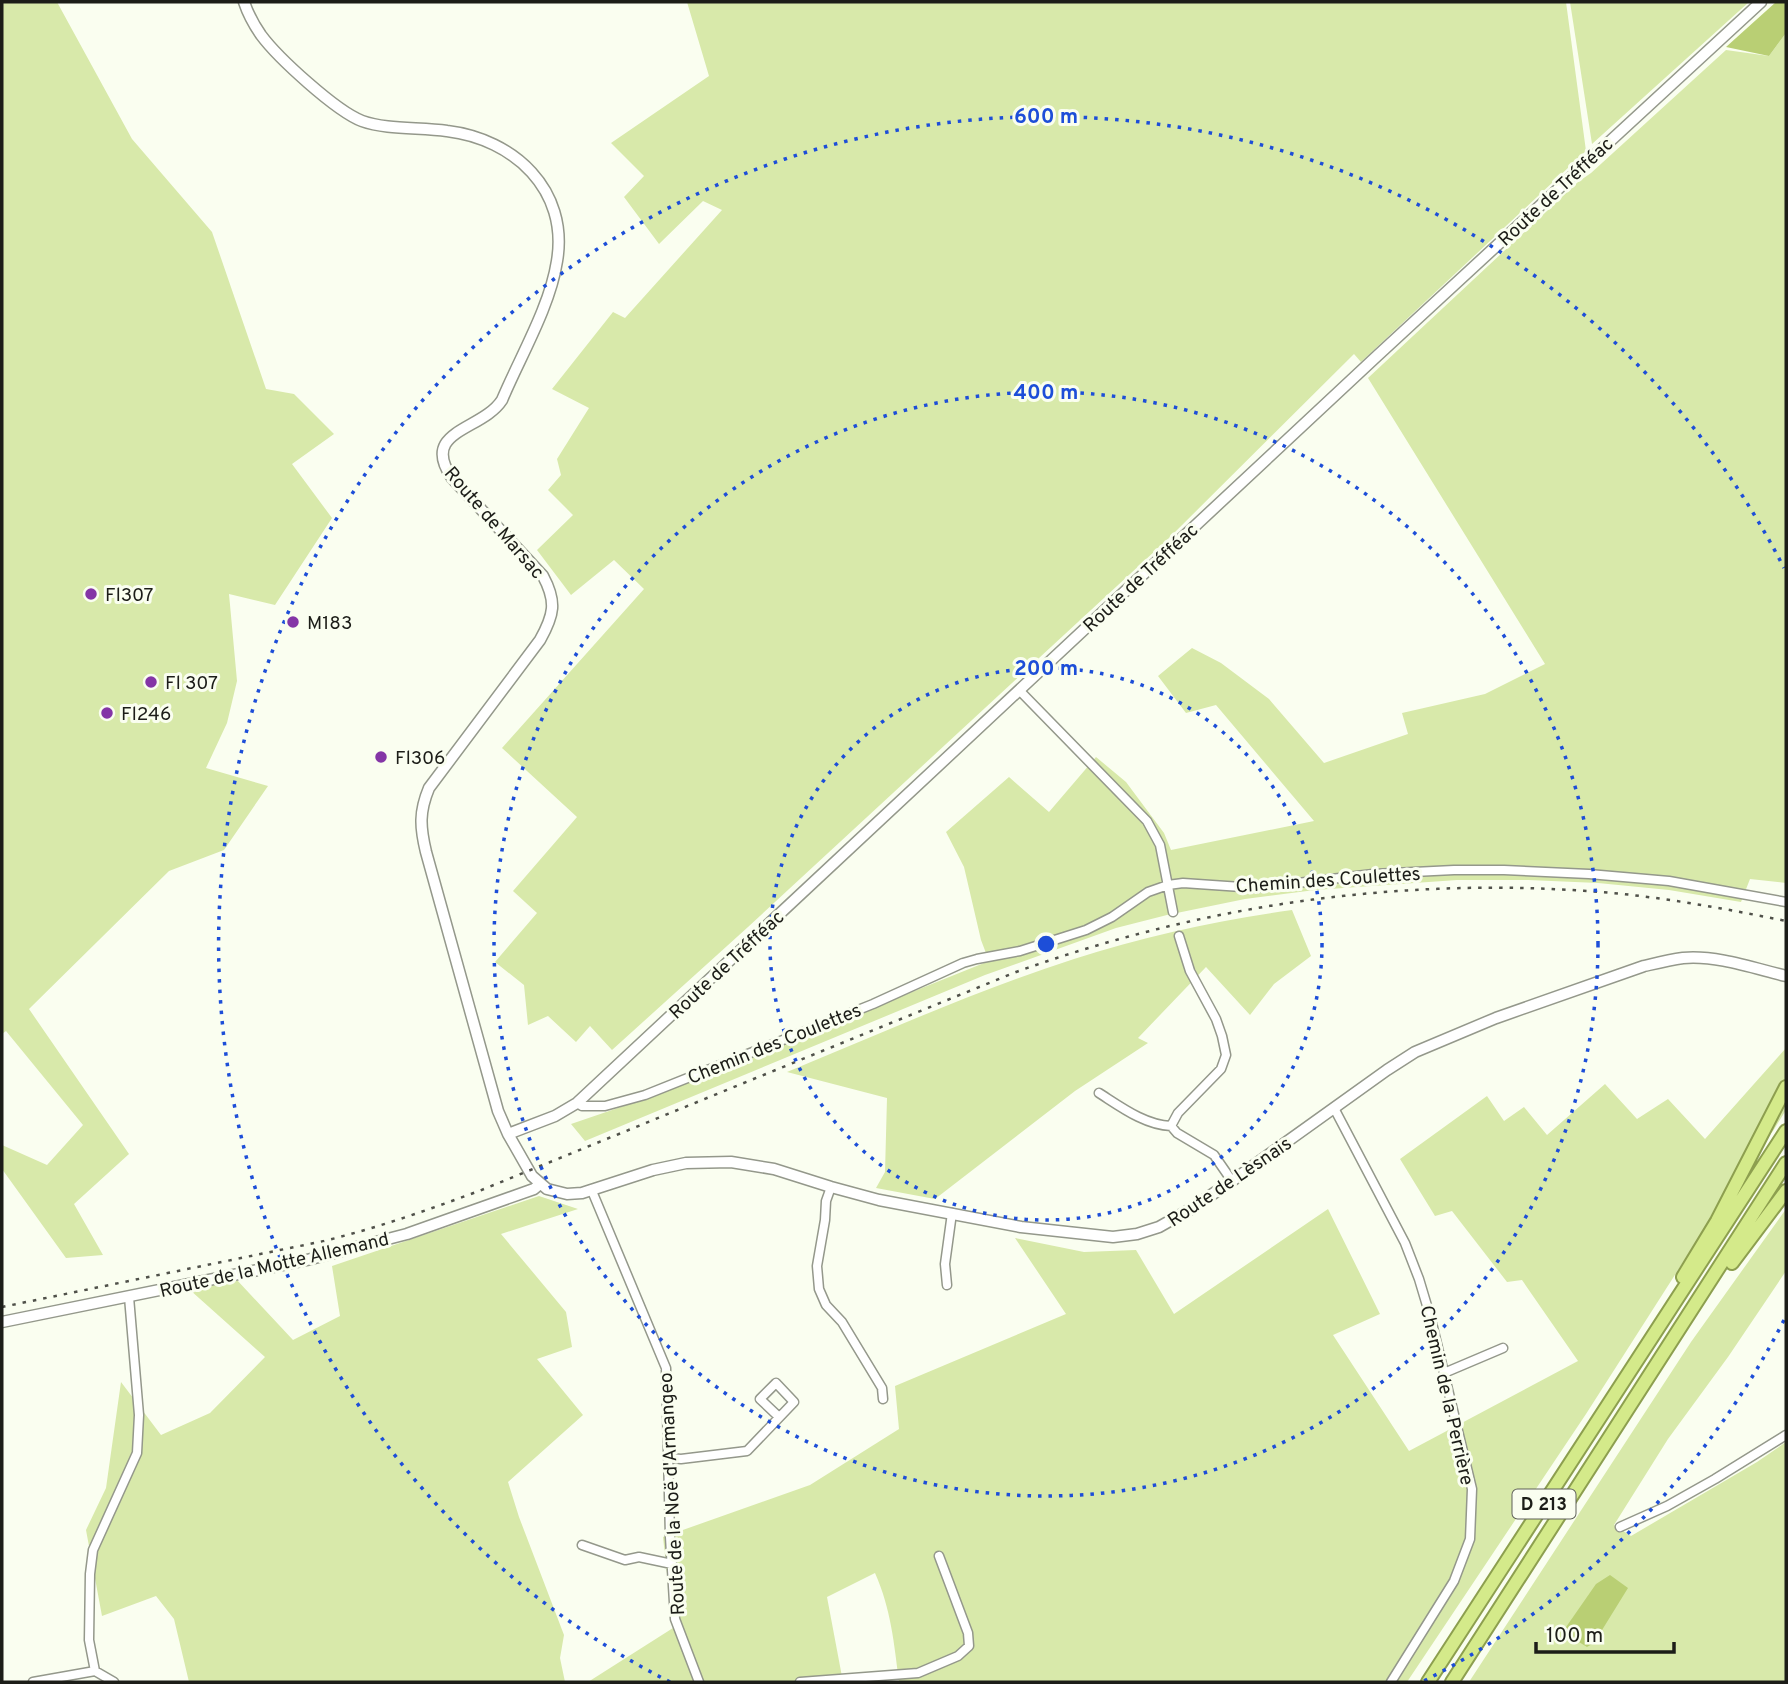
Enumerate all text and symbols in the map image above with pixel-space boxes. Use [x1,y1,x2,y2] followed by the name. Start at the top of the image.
[1014,104,1078,131] text: 600 m
[1494,133,1619,252] street label: Route de Tréfféac
[1014,380,1078,407] text: 400 m
[438,462,549,584] street label: Route de Marsac
[1079,519,1204,638] street label: Route de Tréfféac
[105,584,154,608] place label: Fl307
[83,586,99,602] marker: Fl307
[307,612,352,636] place label: M183
[285,614,301,630] marker: M183
[1014,656,1078,683] text: 200 m
[165,672,218,696] place label: Fl 307
[143,674,159,690] marker: Fl 307
[121,703,171,727] place label: Fl246
[99,705,115,721] marker: Fl246
[395,747,445,771] place label: Fl306
[373,749,389,765] marker: Fl306
[1235,863,1421,899] street label: Chemin des Coulettes
[665,906,790,1025] street label: Route de Tréfféac
[1034,932,1058,956] centre of rings
[684,999,865,1091] street label: Chemin des Coulettes
[1163,1132,1297,1233] street label: Route de Lèsnais
[157,1228,392,1304] street label: Route de la Motte Allemand
[1414,1303,1478,1488] street label: Chemin de la Perrière
[655,1372,691,1616] street label: Route de la Noë d'Armangeo
[1512,1490,1576,1518] road number: D 213
[1536,1610,1674,1654] scale bar
[1546,1623,1603,1650] text: 100 m

